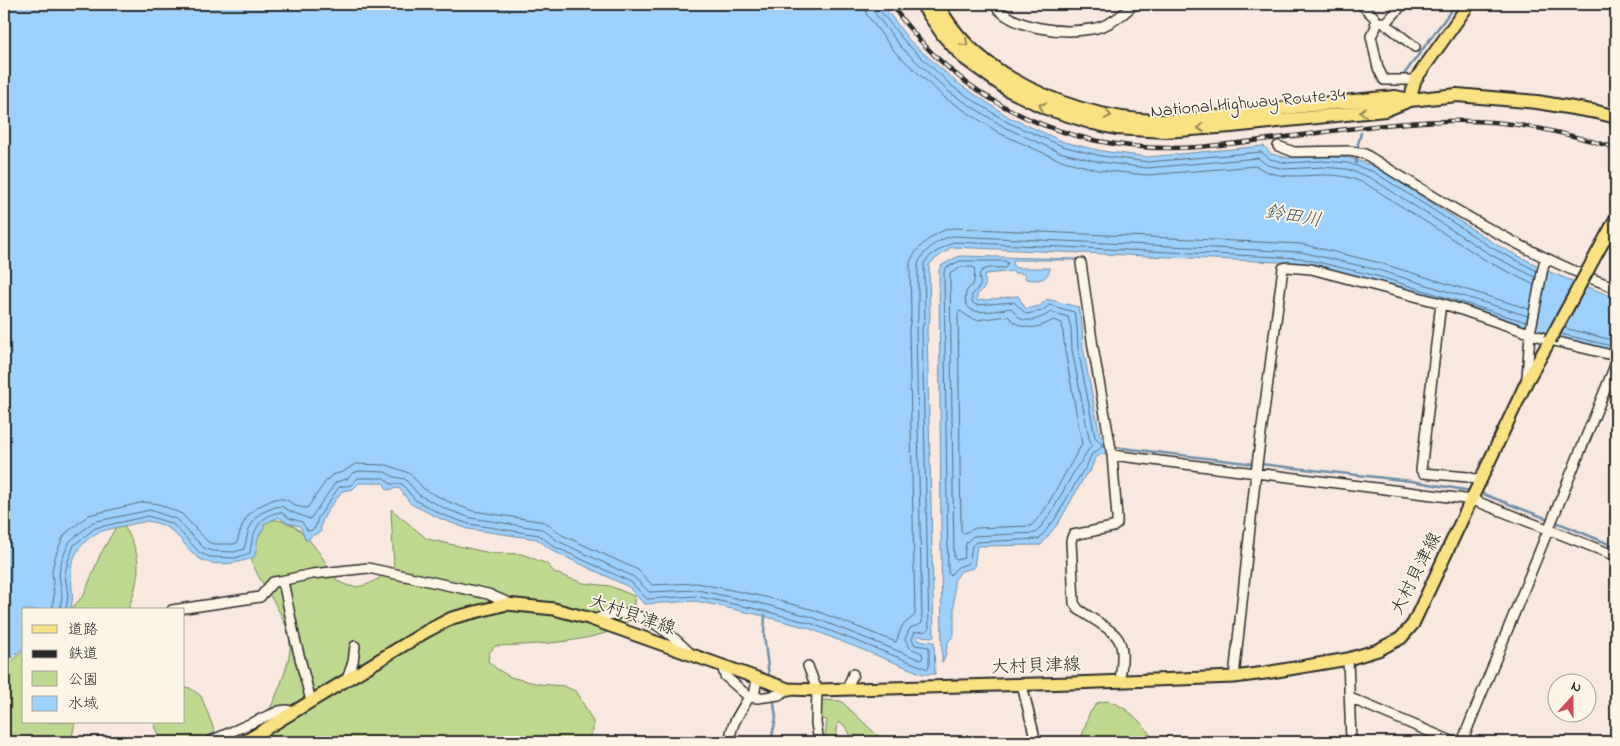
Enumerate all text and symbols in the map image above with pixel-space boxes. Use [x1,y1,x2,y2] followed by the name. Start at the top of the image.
[960,37,969,46] one-way arrow
[1150,82,1347,126] street label: National Highway Route 34
[1038,102,1047,113] one-way arrow
[1359,106,1367,117] one-way arrow
[1104,109,1113,120] one-way arrow
[1197,123,1205,134] one-way arrow
[1263,199,1323,235] water label: 鈴田川
[1385,528,1449,620] street label: 大村貝津線
[585,589,679,643] street label: 大村貝津線
[22,608,185,724] legend
[68,619,98,641] text: 道路
[68,643,98,665] text: 鉄道
[991,652,1081,682] street label: 大村貝津線
[68,669,98,691] text: 公園
[1548,674,1598,724] north arrow
[1568,676,1584,699] text: N
[68,693,98,715] text: 水域

